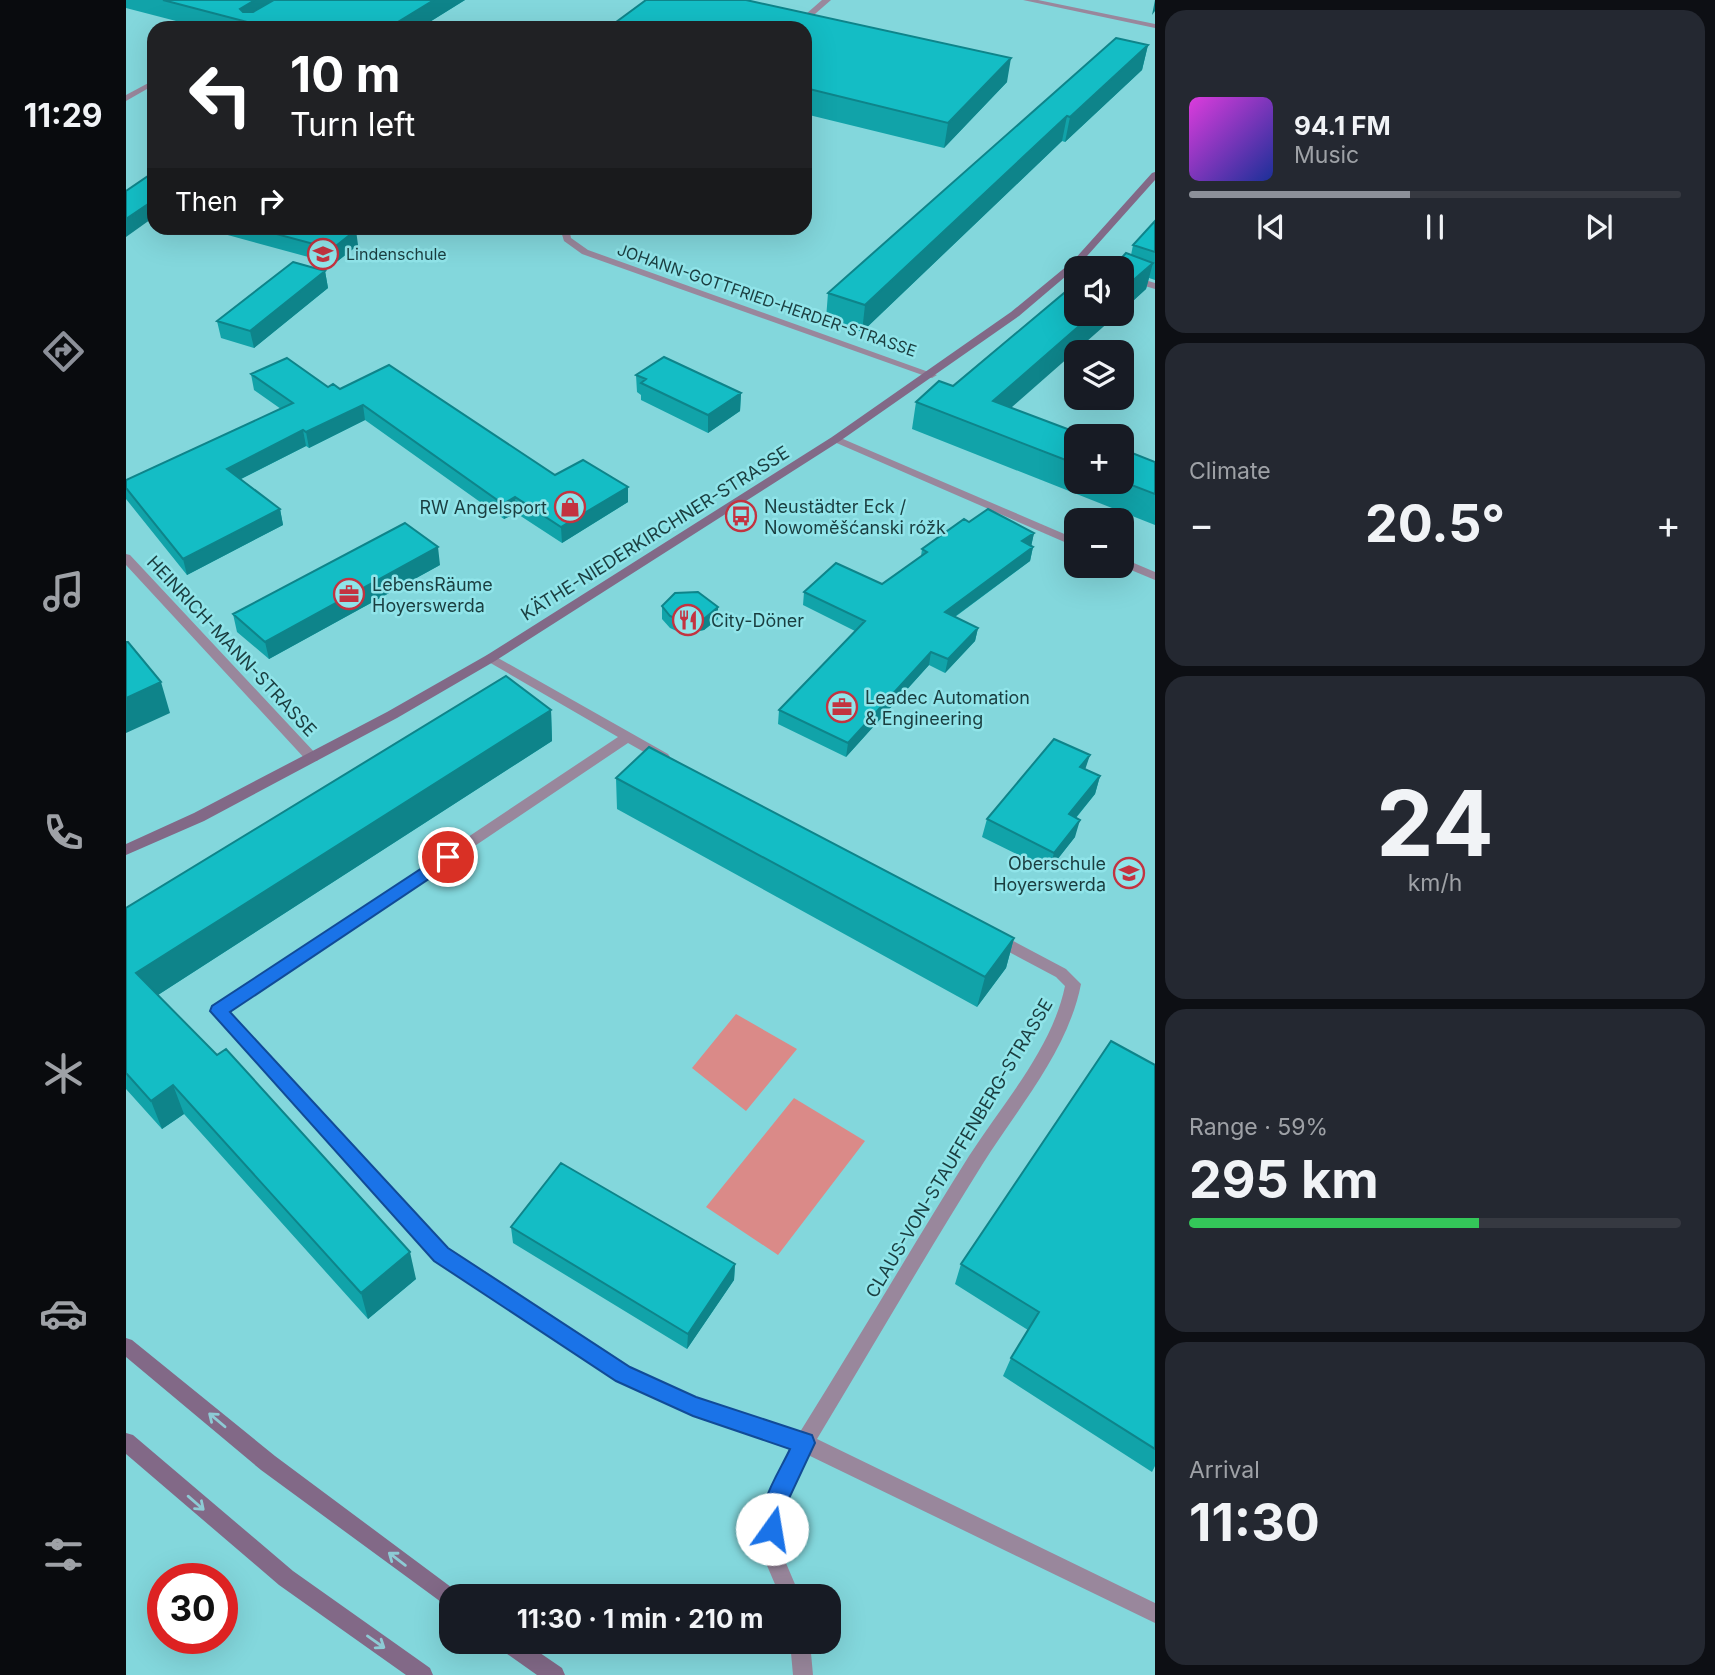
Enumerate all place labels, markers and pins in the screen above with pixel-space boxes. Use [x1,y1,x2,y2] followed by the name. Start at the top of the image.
[306,237,340,271] school or university icon: Lindenschule
[346,244,447,264] place label: Lindenschule
[553,490,587,524] shop icon: RW Angelsport
[764,496,946,538] place label: Neustädter Eck / Nowoměšćanski róžk
[419,497,547,518] place label: RW Angelsport
[724,499,758,533] bus stop icon: Neustädter Eck / Nowoměšćanski róžk
[372,574,493,616] place label: LebensRäume Hoyerswerda
[332,577,366,611] office icon: LebensRäume Hoyerswerda
[671,603,705,637] restaurant icon: City-Döner
[711,610,804,631] place label: City-Döner
[865,687,1030,729] place label: Leadec Automation & Engineering
[825,690,859,724] office icon: Leadec Automation & Engineering
[418,827,478,887] pin
[993,853,1106,895] place label: Oberschule Hoyerswerda
[1112,856,1146,890] school or university icon: Oberschule Hoyerswerda

